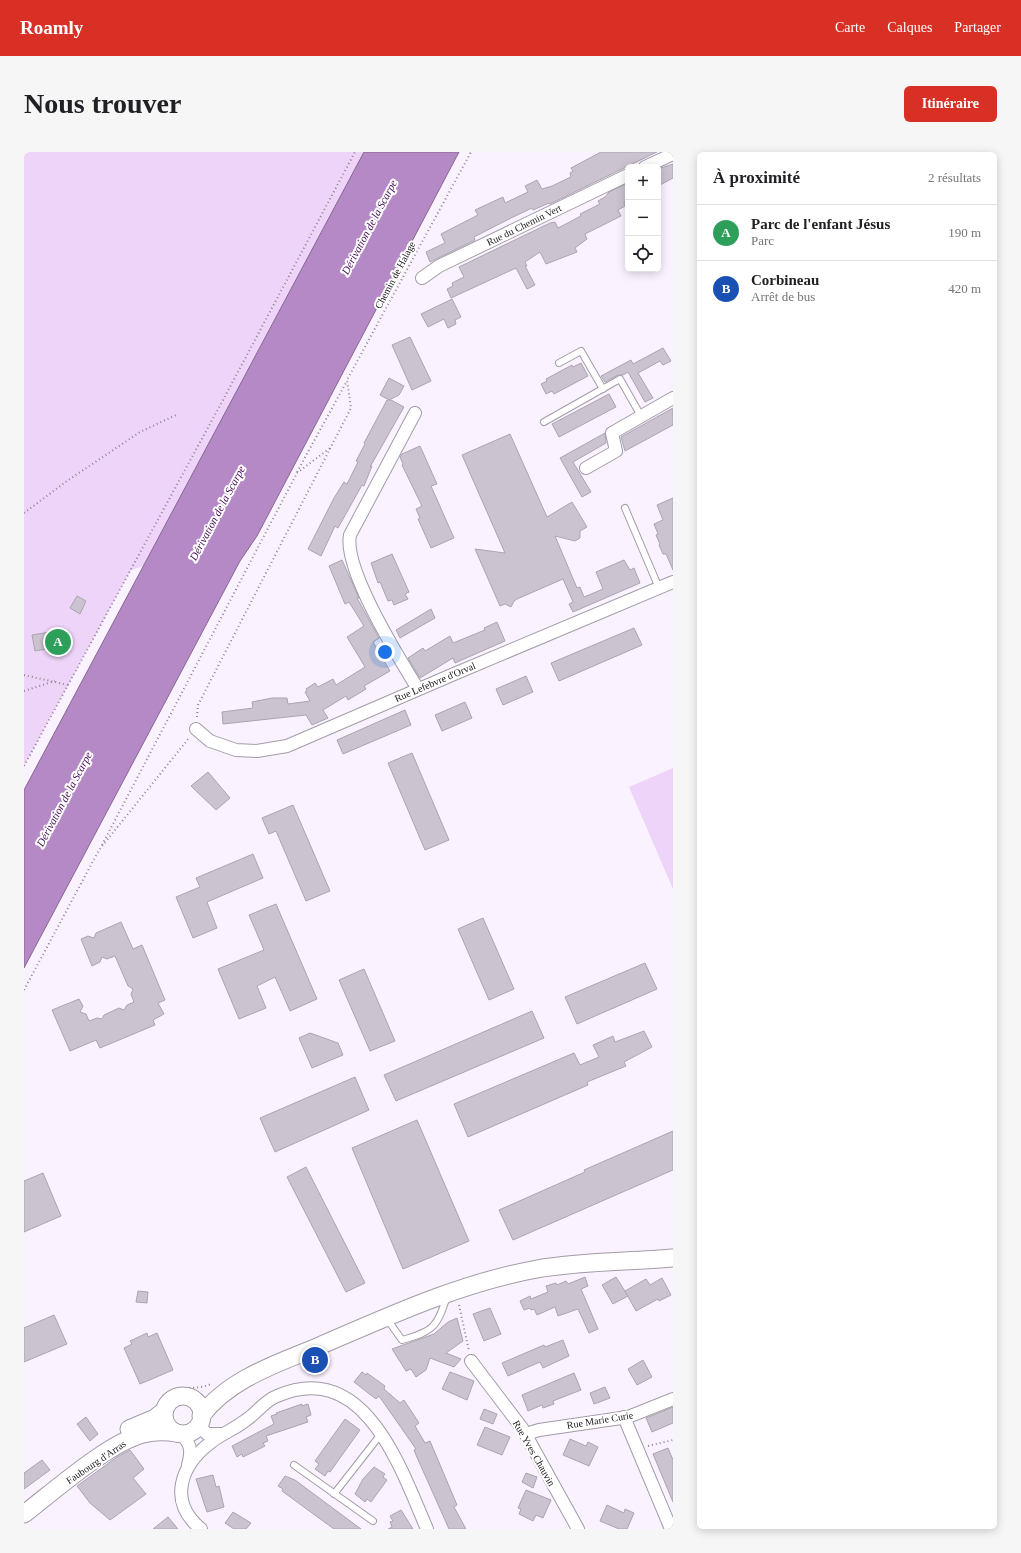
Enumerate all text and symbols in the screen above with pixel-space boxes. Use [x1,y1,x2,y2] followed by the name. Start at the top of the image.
[20,17,83,38] text: Roamly
[835,20,865,35] text: Carte
[887,20,932,35] text: Calques
[954,20,1001,35] text: Partager
[904,86,997,122] button: Itinéraire
[24,88,181,119] text: Nous trouver
[625,164,661,272] map controls
[625,164,661,200] button: +
[713,168,800,187] text: À proximité
[928,170,981,185] text: 2 résultats
[338,178,399,277] water label: Dérivation de la Scarpe
[625,200,661,236] button: −
[485,202,563,248] street label: Rue du Chemin Vert
[751,216,890,232] text: Parc de l'enfant Jésus
[721,225,731,240] text: A
[948,225,981,240] text: 190 m
[751,233,774,248] text: Parc
[625,236,661,272] button: locate
[373,239,418,310] street label: Chemin de Halage
[751,272,819,288] text: Corbineau
[722,281,730,296] text: B
[948,281,981,296] text: 420 m
[751,289,815,304] text: Arrêt de bus
[186,464,247,563] water label: Dérivation de la Scarpe
[45,627,71,657] pin: A
[375,642,395,662] your location
[393,660,477,704] street label: Rue Lefebvre d'Orval
[33,750,94,849] water label: Dérivation de la Scarpe
[302,1345,328,1375] pin: B
[566,1409,635,1431] street label: Rue Marie Curie
[511,1418,557,1488] street label: Rue Yves Chauvin
[64,1438,128,1486] street label: Faubourg d'Arras

